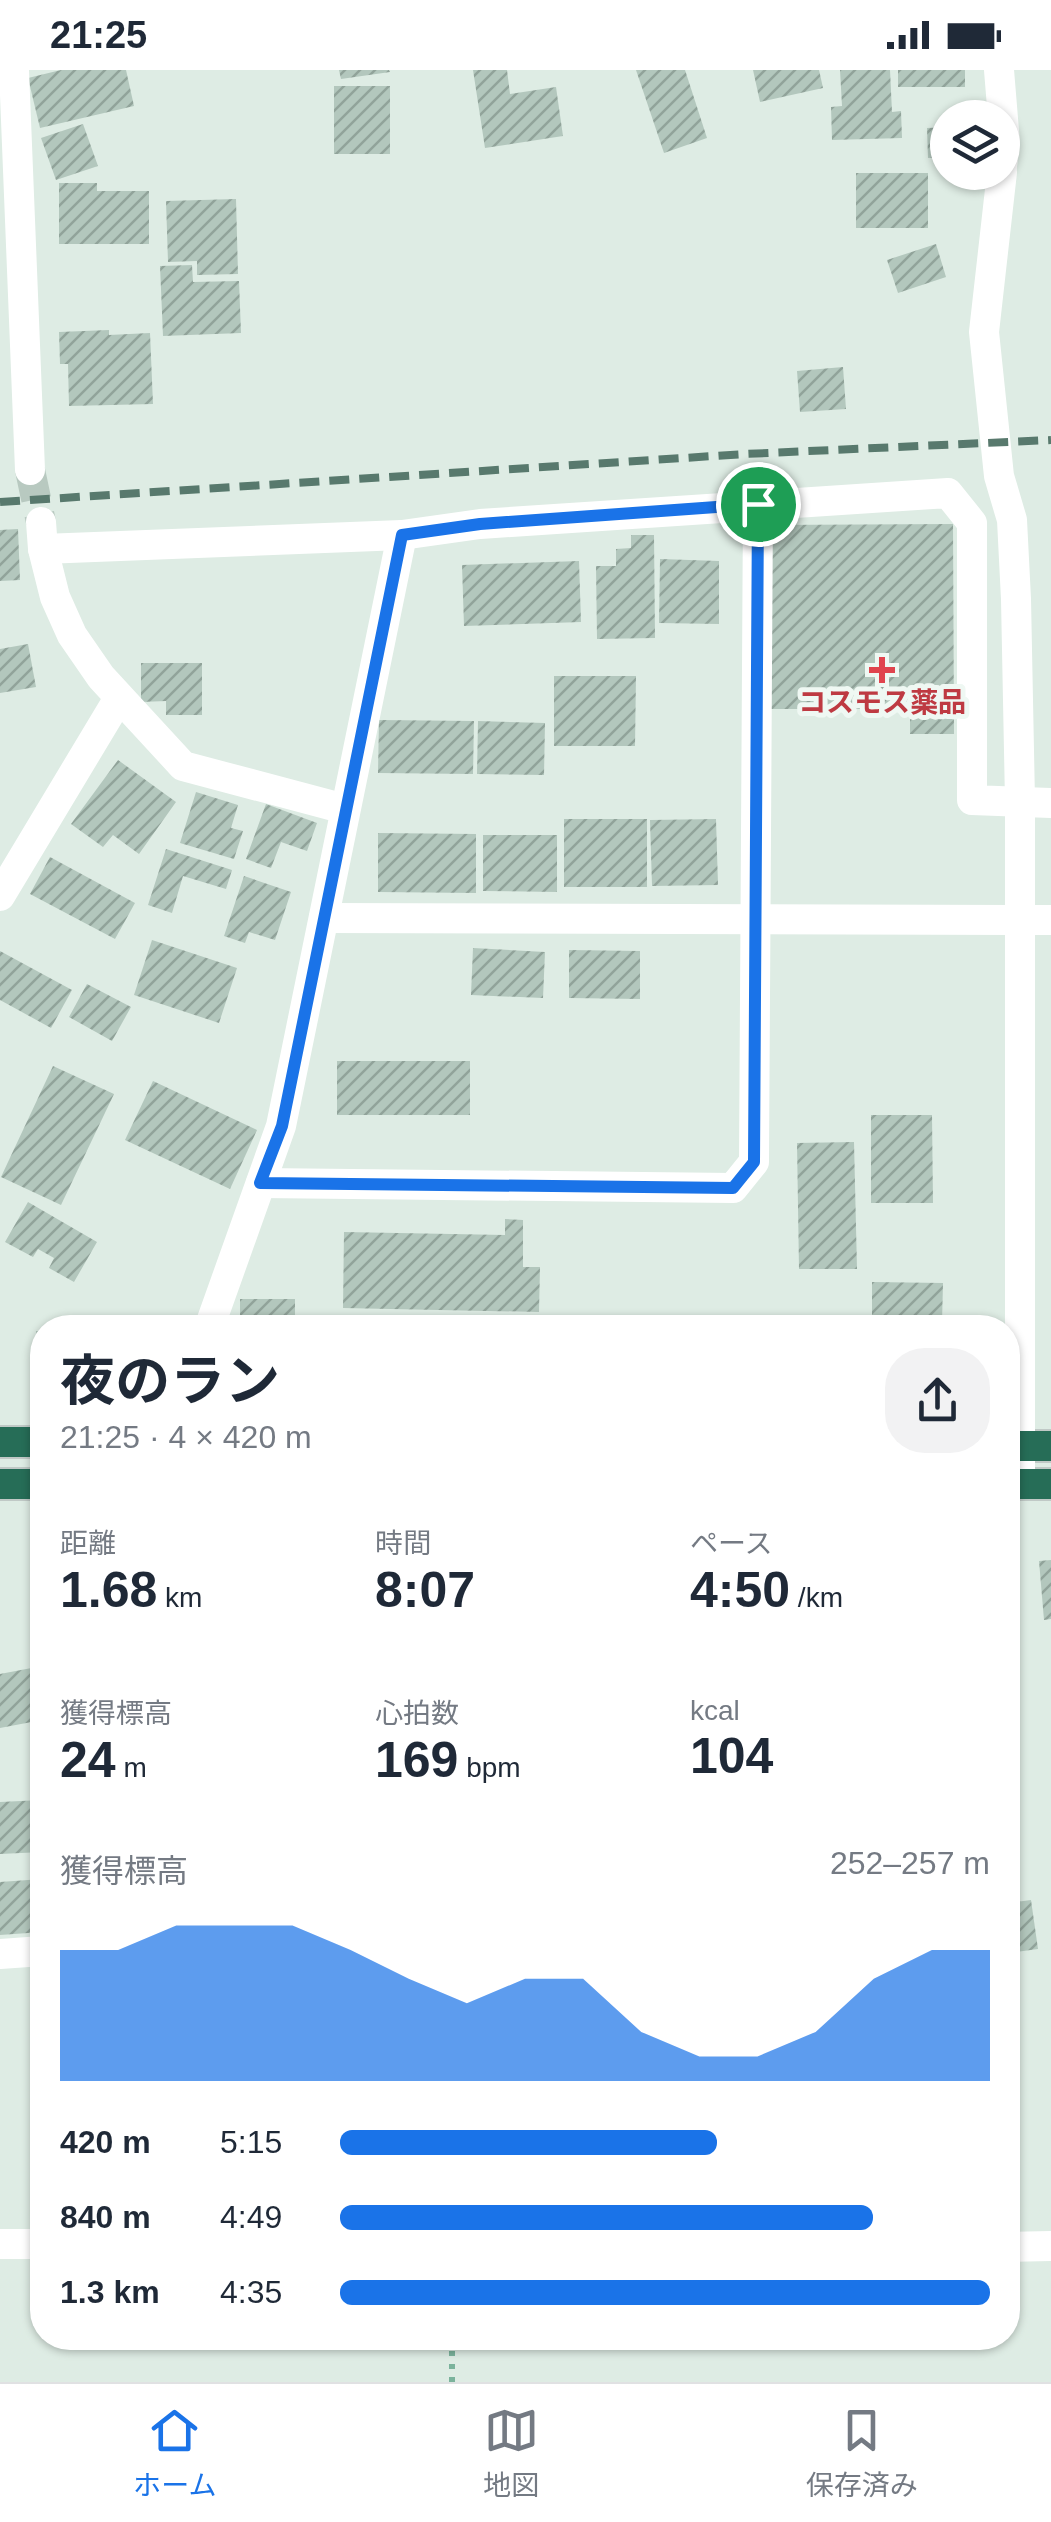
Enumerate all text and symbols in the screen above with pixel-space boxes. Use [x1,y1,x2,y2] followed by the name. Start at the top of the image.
[50,14,147,56] text: 21:25
[930,100,1020,190] map controls
[930,100,1020,190] button: layers
[716,462,801,547] pin
[731,477,786,532] icon: arrive
[871,659,893,681] marker: コスモス薬品
[798,687,966,718] place label: コスモス薬品
[885,1348,990,1453] button: share
[60,1350,280,1412] text: 夜のラン
[60,1419,312,1455] text: 21:25 · 4 × 420 m
[60,1528,116,1559] text: 距離
[375,1528,431,1559] text: 時間
[690,1528,773,1559] text: ペース
[60,1562,157,1618] text: 1.68
[375,1562,475,1618] text: 8:07
[690,1562,790,1618] text: 4:50
[157,1582,202,1613] text: km
[790,1582,843,1613] text: /km
[690,1695,740,1726] text: kcal
[60,1698,172,1729] text: 獲得標高
[375,1698,459,1729] text: 心拍数
[690,1728,773,1784] text: 104
[60,1732,116,1788] text: 24
[375,1732,458,1788] text: 169
[116,1752,147,1783] text: m
[458,1752,521,1783] text: bpm
[830,1845,990,1881] text: 252–257 m
[60,1853,188,1889] text: 獲得標高
[60,2124,151,2160] text: 420 m
[220,2124,282,2160] text: 5:15
[60,2199,151,2235] text: 840 m
[220,2199,282,2235] text: 4:49
[60,2274,160,2310] text: 1.3 km
[220,2274,282,2310] text: 4:35
[133,2403,216,2503] tab: ホーム
[483,2403,539,2503] tab: 地図
[806,2403,918,2503] tab: 保存済み

